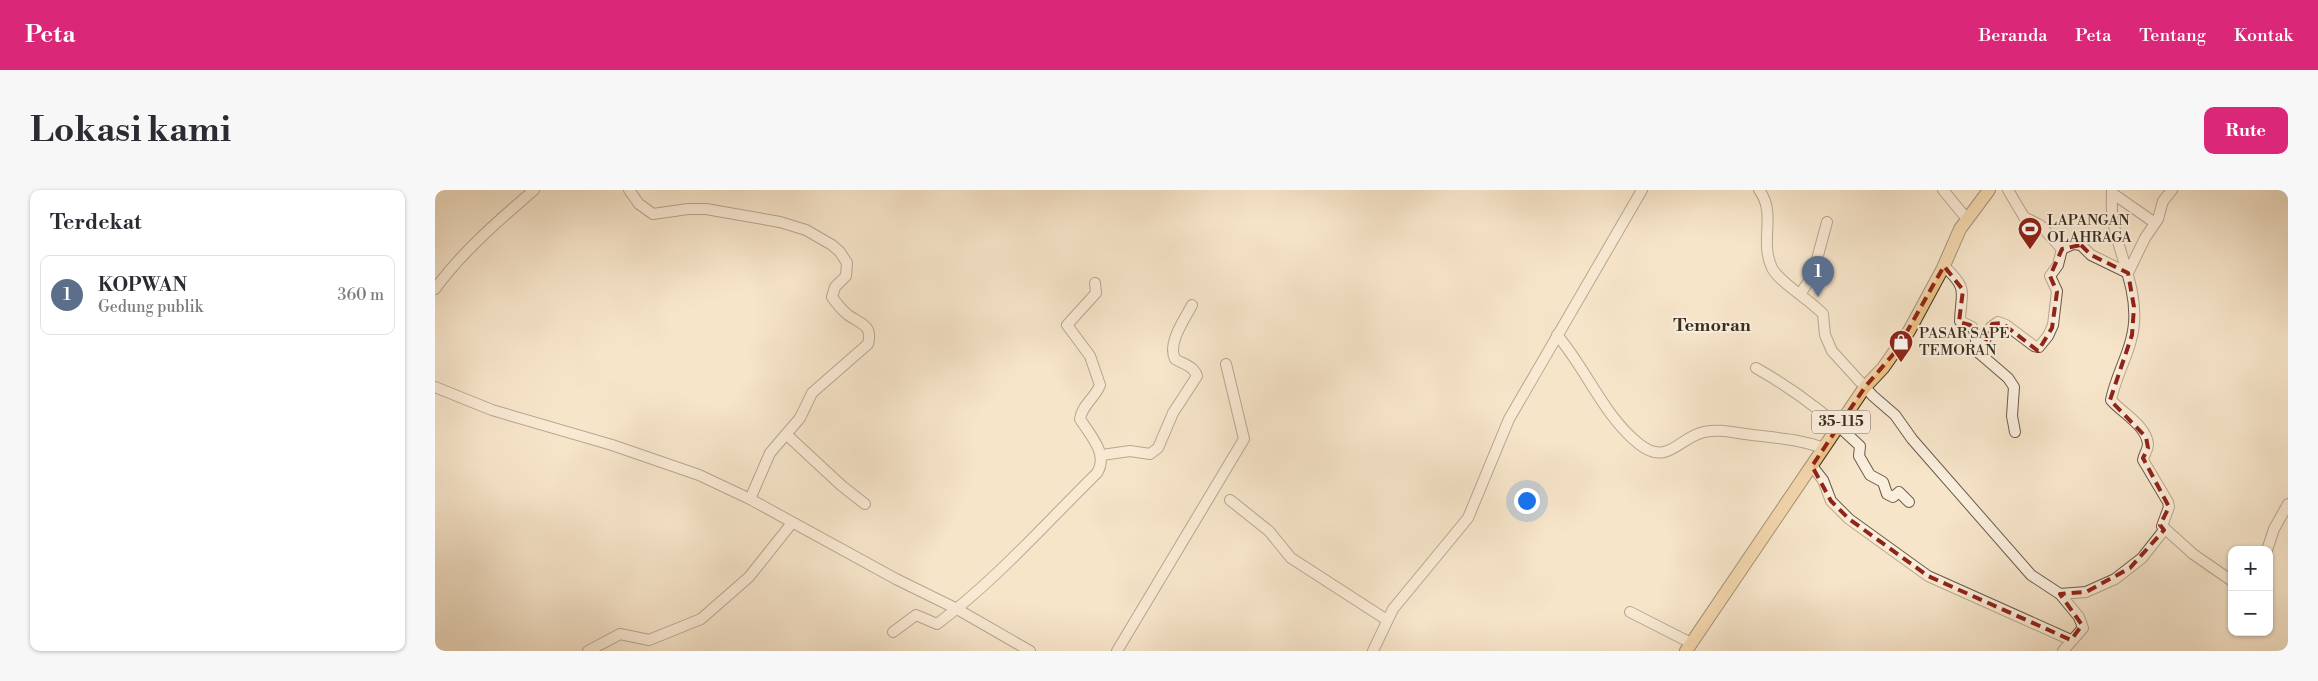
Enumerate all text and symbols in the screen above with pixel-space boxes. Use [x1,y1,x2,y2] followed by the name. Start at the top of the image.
[25,20,75,50] text: Peta
[1979,24,2047,47] text: Beranda
[2075,24,2111,47] text: Peta
[2139,24,2206,47] text: Tentang
[2234,24,2293,47] text: Kontak
[2204,107,2288,154] button: Rute
[30,109,231,152] text: Lokasi kami
[50,210,141,236] text: Terdekat
[2047,211,2133,247] place label: LAPANGAN OLAHRAGA
[2017,216,2043,250] sports icon: LAPANGAN OLAHRAGA
[1802,256,1834,297] pin: 1
[98,273,187,297] text: KOPWAN
[63,285,71,305] text: 1
[338,285,384,305] text: 360 m
[98,297,203,317] text: Gedung publik
[1673,314,1751,337] district label: Temoran
[1919,324,2010,360] place label: PASAR SAPE TEMORAN
[1888,329,1914,363] shop icon: PASAR SAPE TEMORAN
[1812,410,1870,433] road number: 35-115
[1514,488,1540,514] your location
[2228,546,2273,636] map controls
[2228,546,2273,591] button: +
[2228,591,2273,636] button: −

